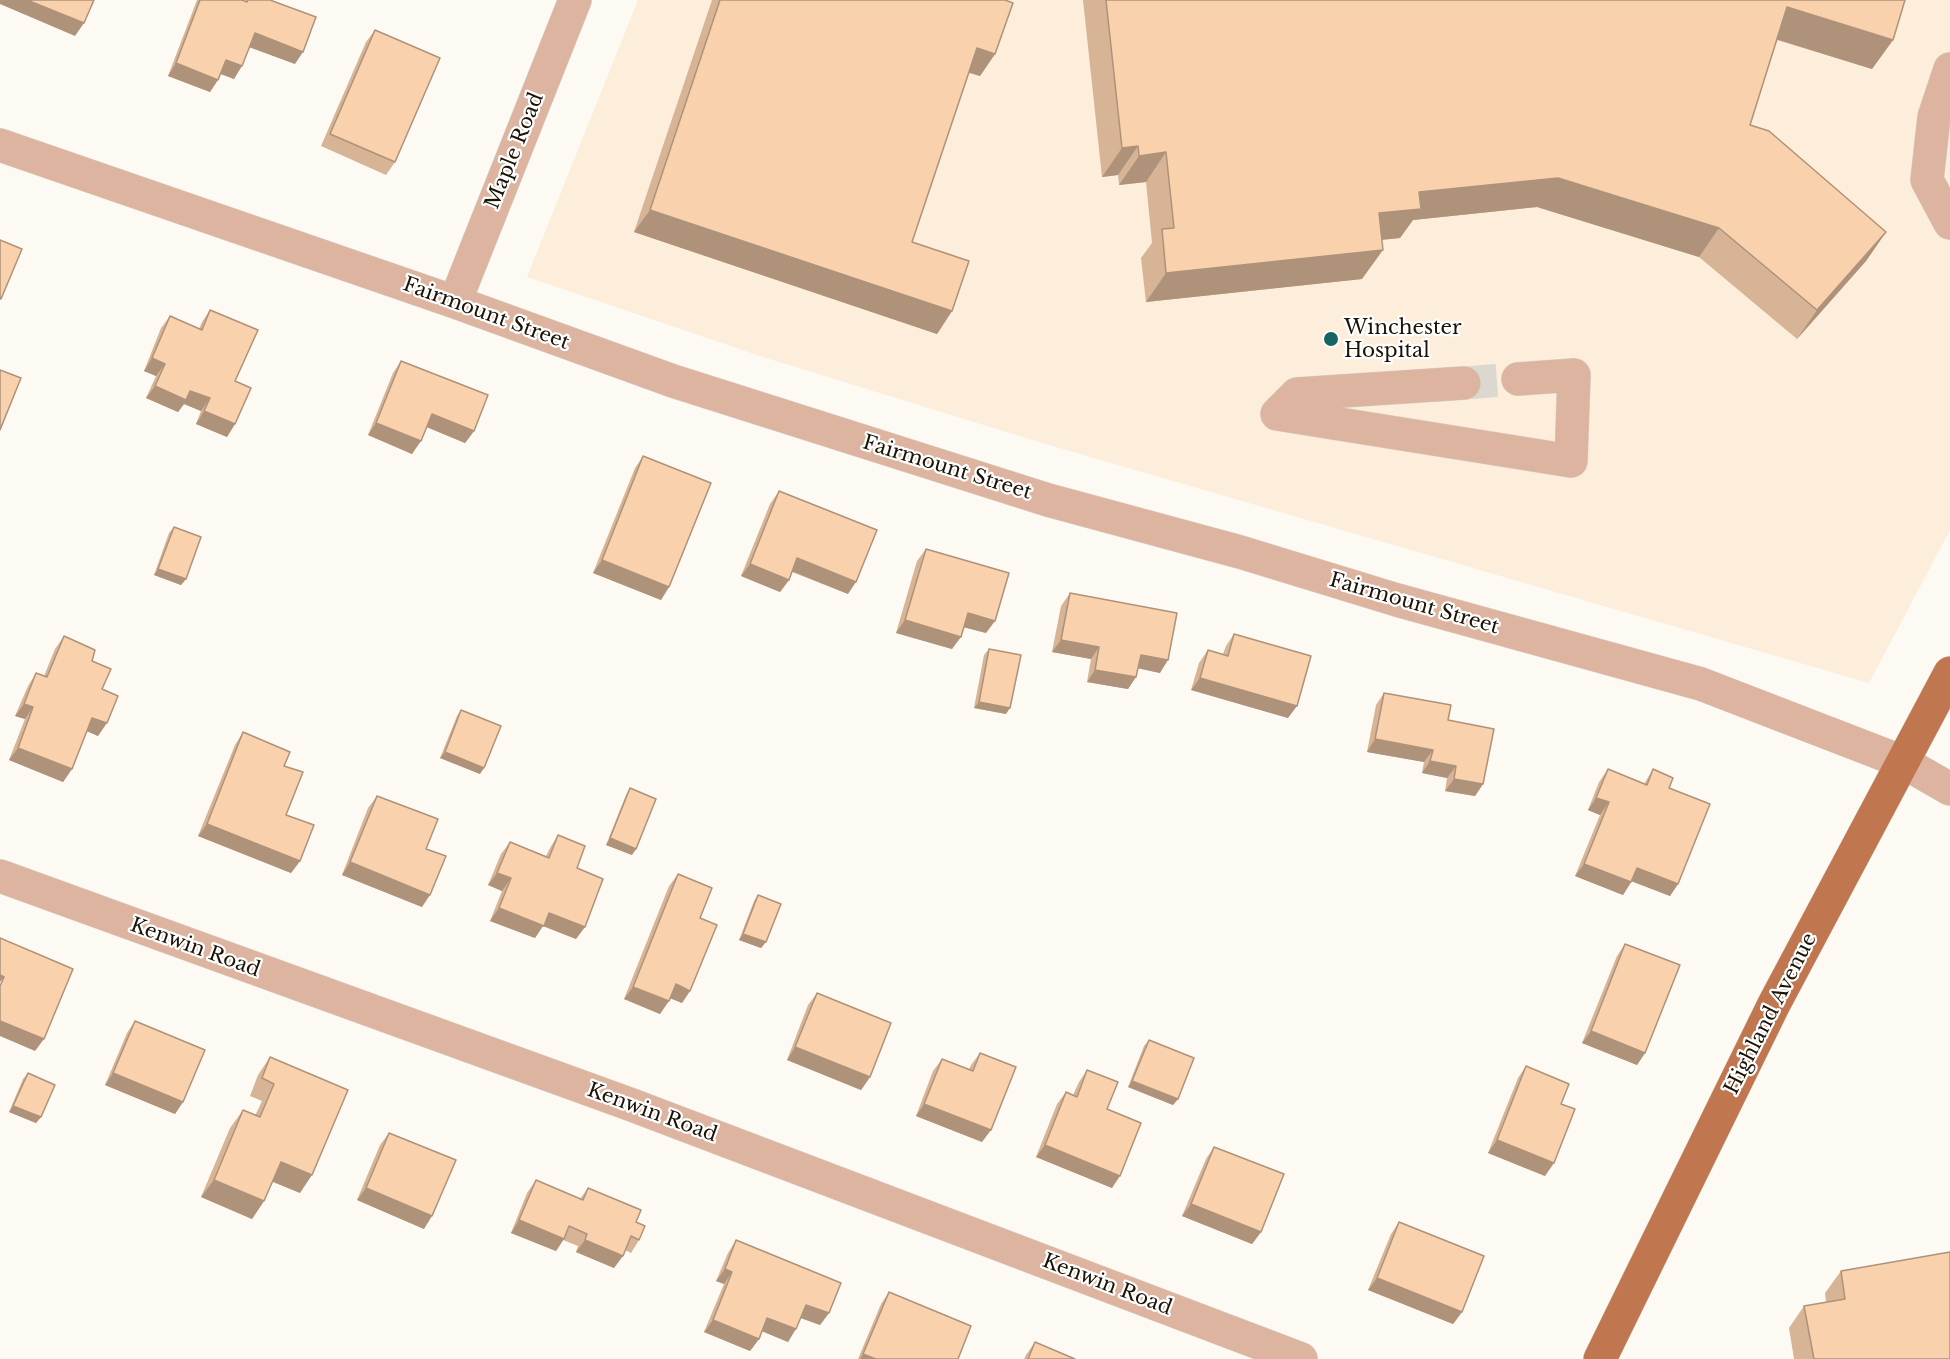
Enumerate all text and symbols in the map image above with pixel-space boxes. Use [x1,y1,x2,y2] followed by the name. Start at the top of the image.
[481,89,549,213] street label: Maple Road
[400,273,572,355] street label: Fairmount Street
[1344,316,1462,363] place label: Winchester Hospital
[1322,330,1340,348] marker: Winchester Hospital
[860,431,1034,505] street label: Fairmount Street
[1326,568,1502,640] street label: Fairmount Street
[127,913,263,983] street label: Kenwin Road
[1720,929,1822,1099] street label: Highland Avenue
[584,1078,720,1148] street label: Kenwin Road
[1039,1249,1175,1321] street label: Kenwin Road

